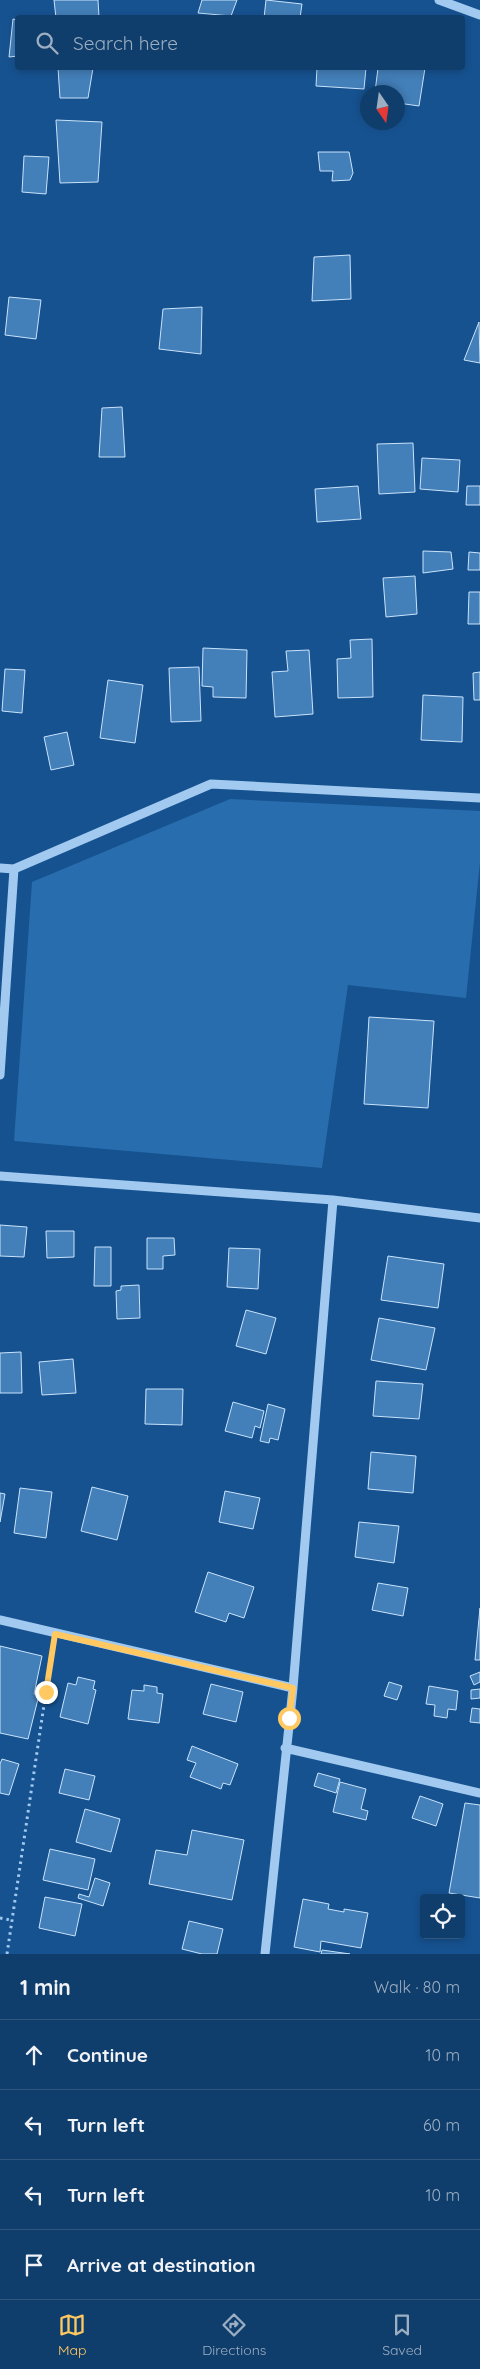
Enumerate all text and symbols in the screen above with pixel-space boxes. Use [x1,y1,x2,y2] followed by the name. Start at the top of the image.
[15,15,465,70] search box
[33,29,61,57] icon: search
[73,31,178,55] text: Search here
[360,85,405,130] north arrow
[35,1681,58,1704] route end
[278,1707,301,1730] route start
[420,1894,465,1939] map controls
[420,1894,465,1939] button: locate
[20,1974,71,2000] text: 1 min
[374,1977,460,1997] text: Walk · 80 m
[20,2041,48,2069] icon: ahead
[67,2043,148,2067] text: Continue
[426,2045,460,2065] text: 10 m
[20,2111,48,2139] icon: left
[67,2113,145,2137] text: Turn left
[423,2115,460,2135] text: 60 m
[20,2181,48,2209] icon: left
[67,2183,145,2207] text: Turn left
[426,2185,460,2205] text: 10 m
[20,2251,48,2279] icon: arrive
[67,2253,256,2277] text: Arrive at destination
[58,2311,86,2359] tab: Map
[202,2311,266,2359] tab: Directions
[382,2311,422,2359] tab: Saved

